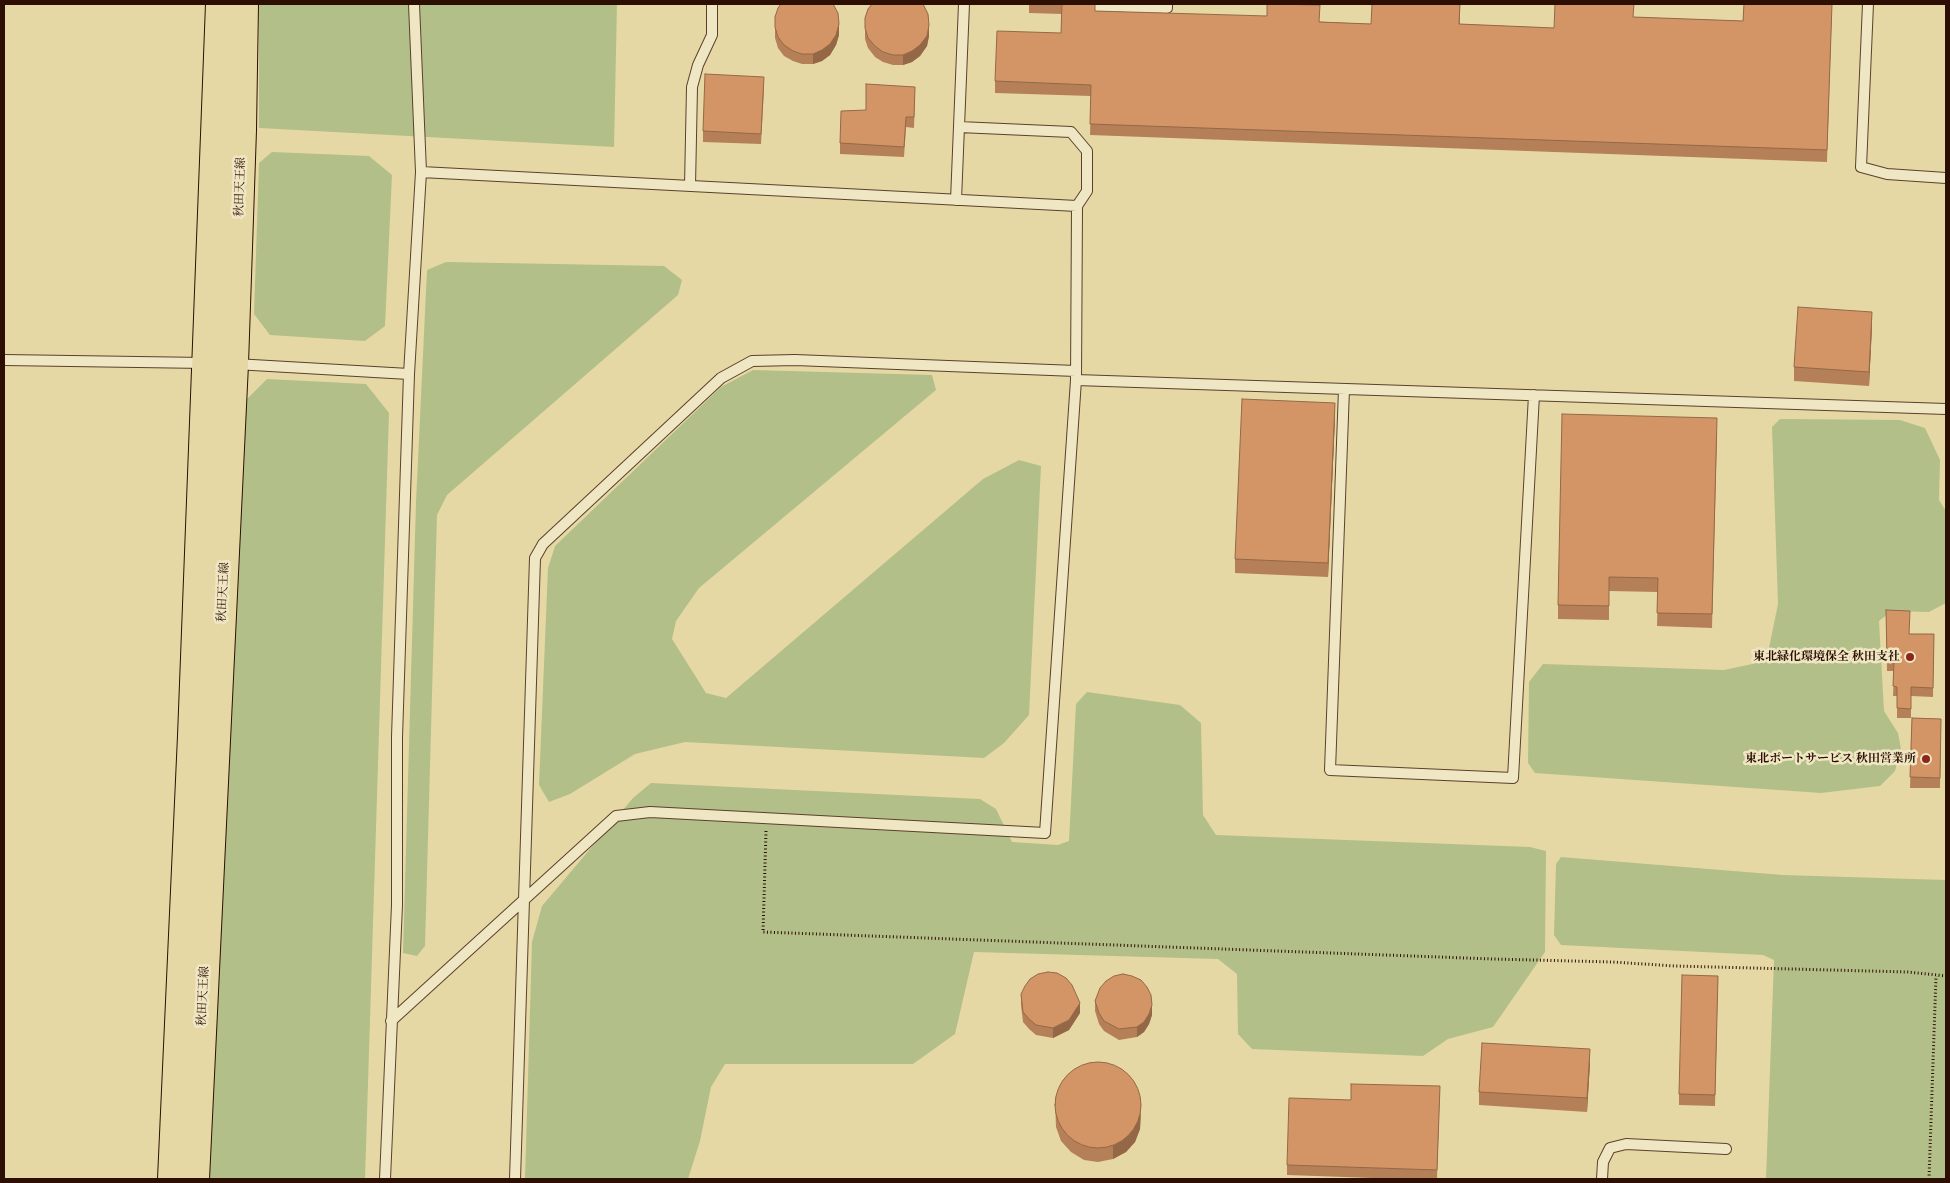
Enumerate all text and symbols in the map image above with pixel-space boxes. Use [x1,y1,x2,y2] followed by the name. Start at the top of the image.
[232,157,248,217] street label: 秋田天王線
[214,562,232,622] street label: 秋田天王線
[1753,650,1900,664] place label: 東北緑化環境保全 秋田支社
[1904,651,1916,663] marker: 東北緑化環境保全 秋田支社
[1745,752,1916,766] place label: 東北ポートサービス 秋田営業所
[1920,753,1932,765] marker: 東北ポートサービス 秋田営業所
[194,966,212,1026] street label: 秋田天王線

